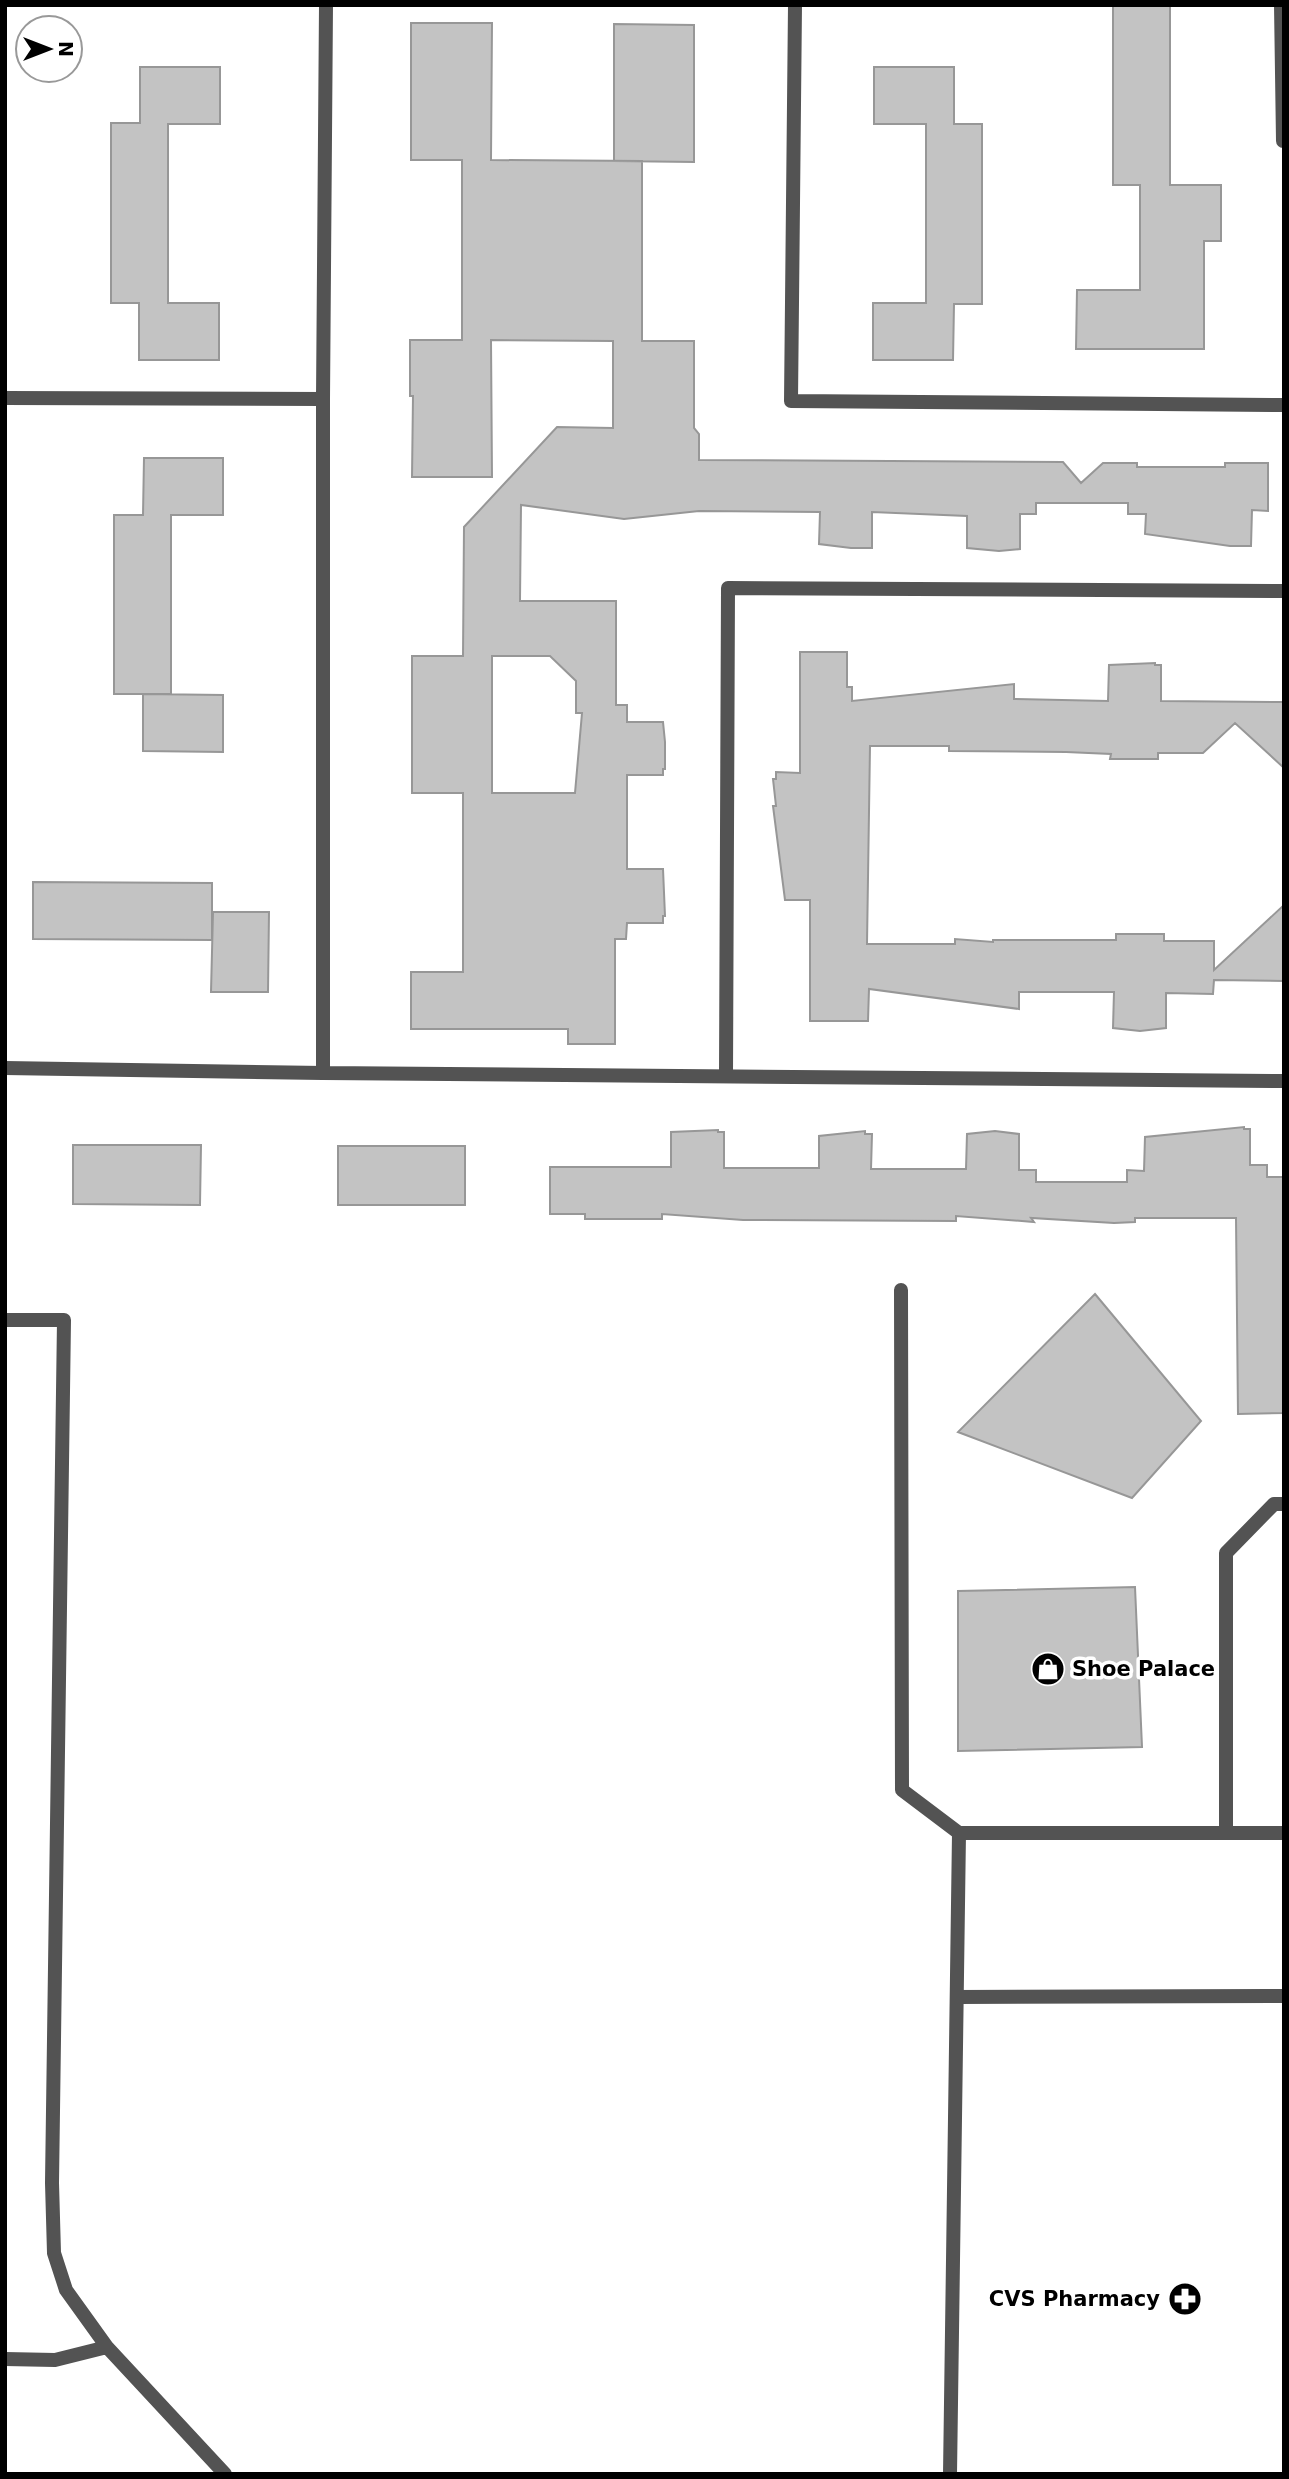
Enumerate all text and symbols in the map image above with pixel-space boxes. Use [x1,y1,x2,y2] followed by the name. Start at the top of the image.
[14,14,84,84] north arrow
[55,41,77,57] text: N
[1029,1650,1067,1688] shop icon: Shoe Palace
[1072,1657,1215,1681] place label: Shoe Palace
[1166,2280,1204,2318] pharmacy icon: CVS Pharmacy
[989,2287,1160,2311] place label: CVS Pharmacy

